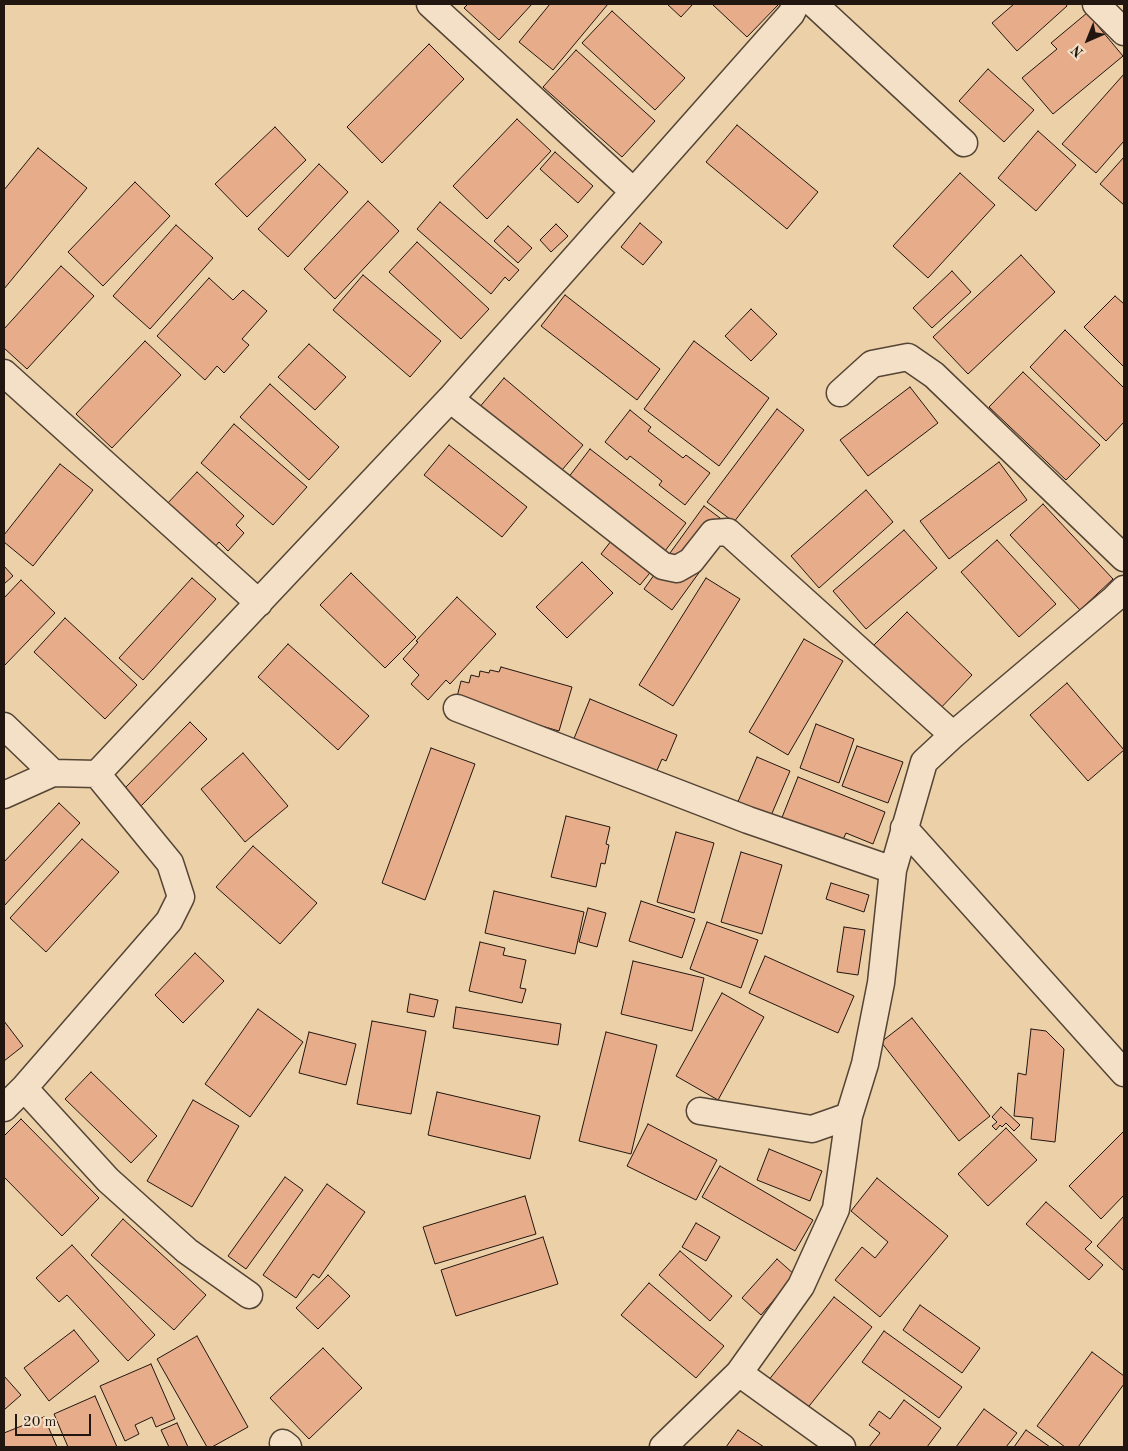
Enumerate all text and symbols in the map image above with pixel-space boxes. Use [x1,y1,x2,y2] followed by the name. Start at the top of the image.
[1063,15,1113,65] north arrow
[1069,42,1086,60] text: N
[18,1404,94,1436] scale bar
[23,1415,57,1430] text: 20 m

